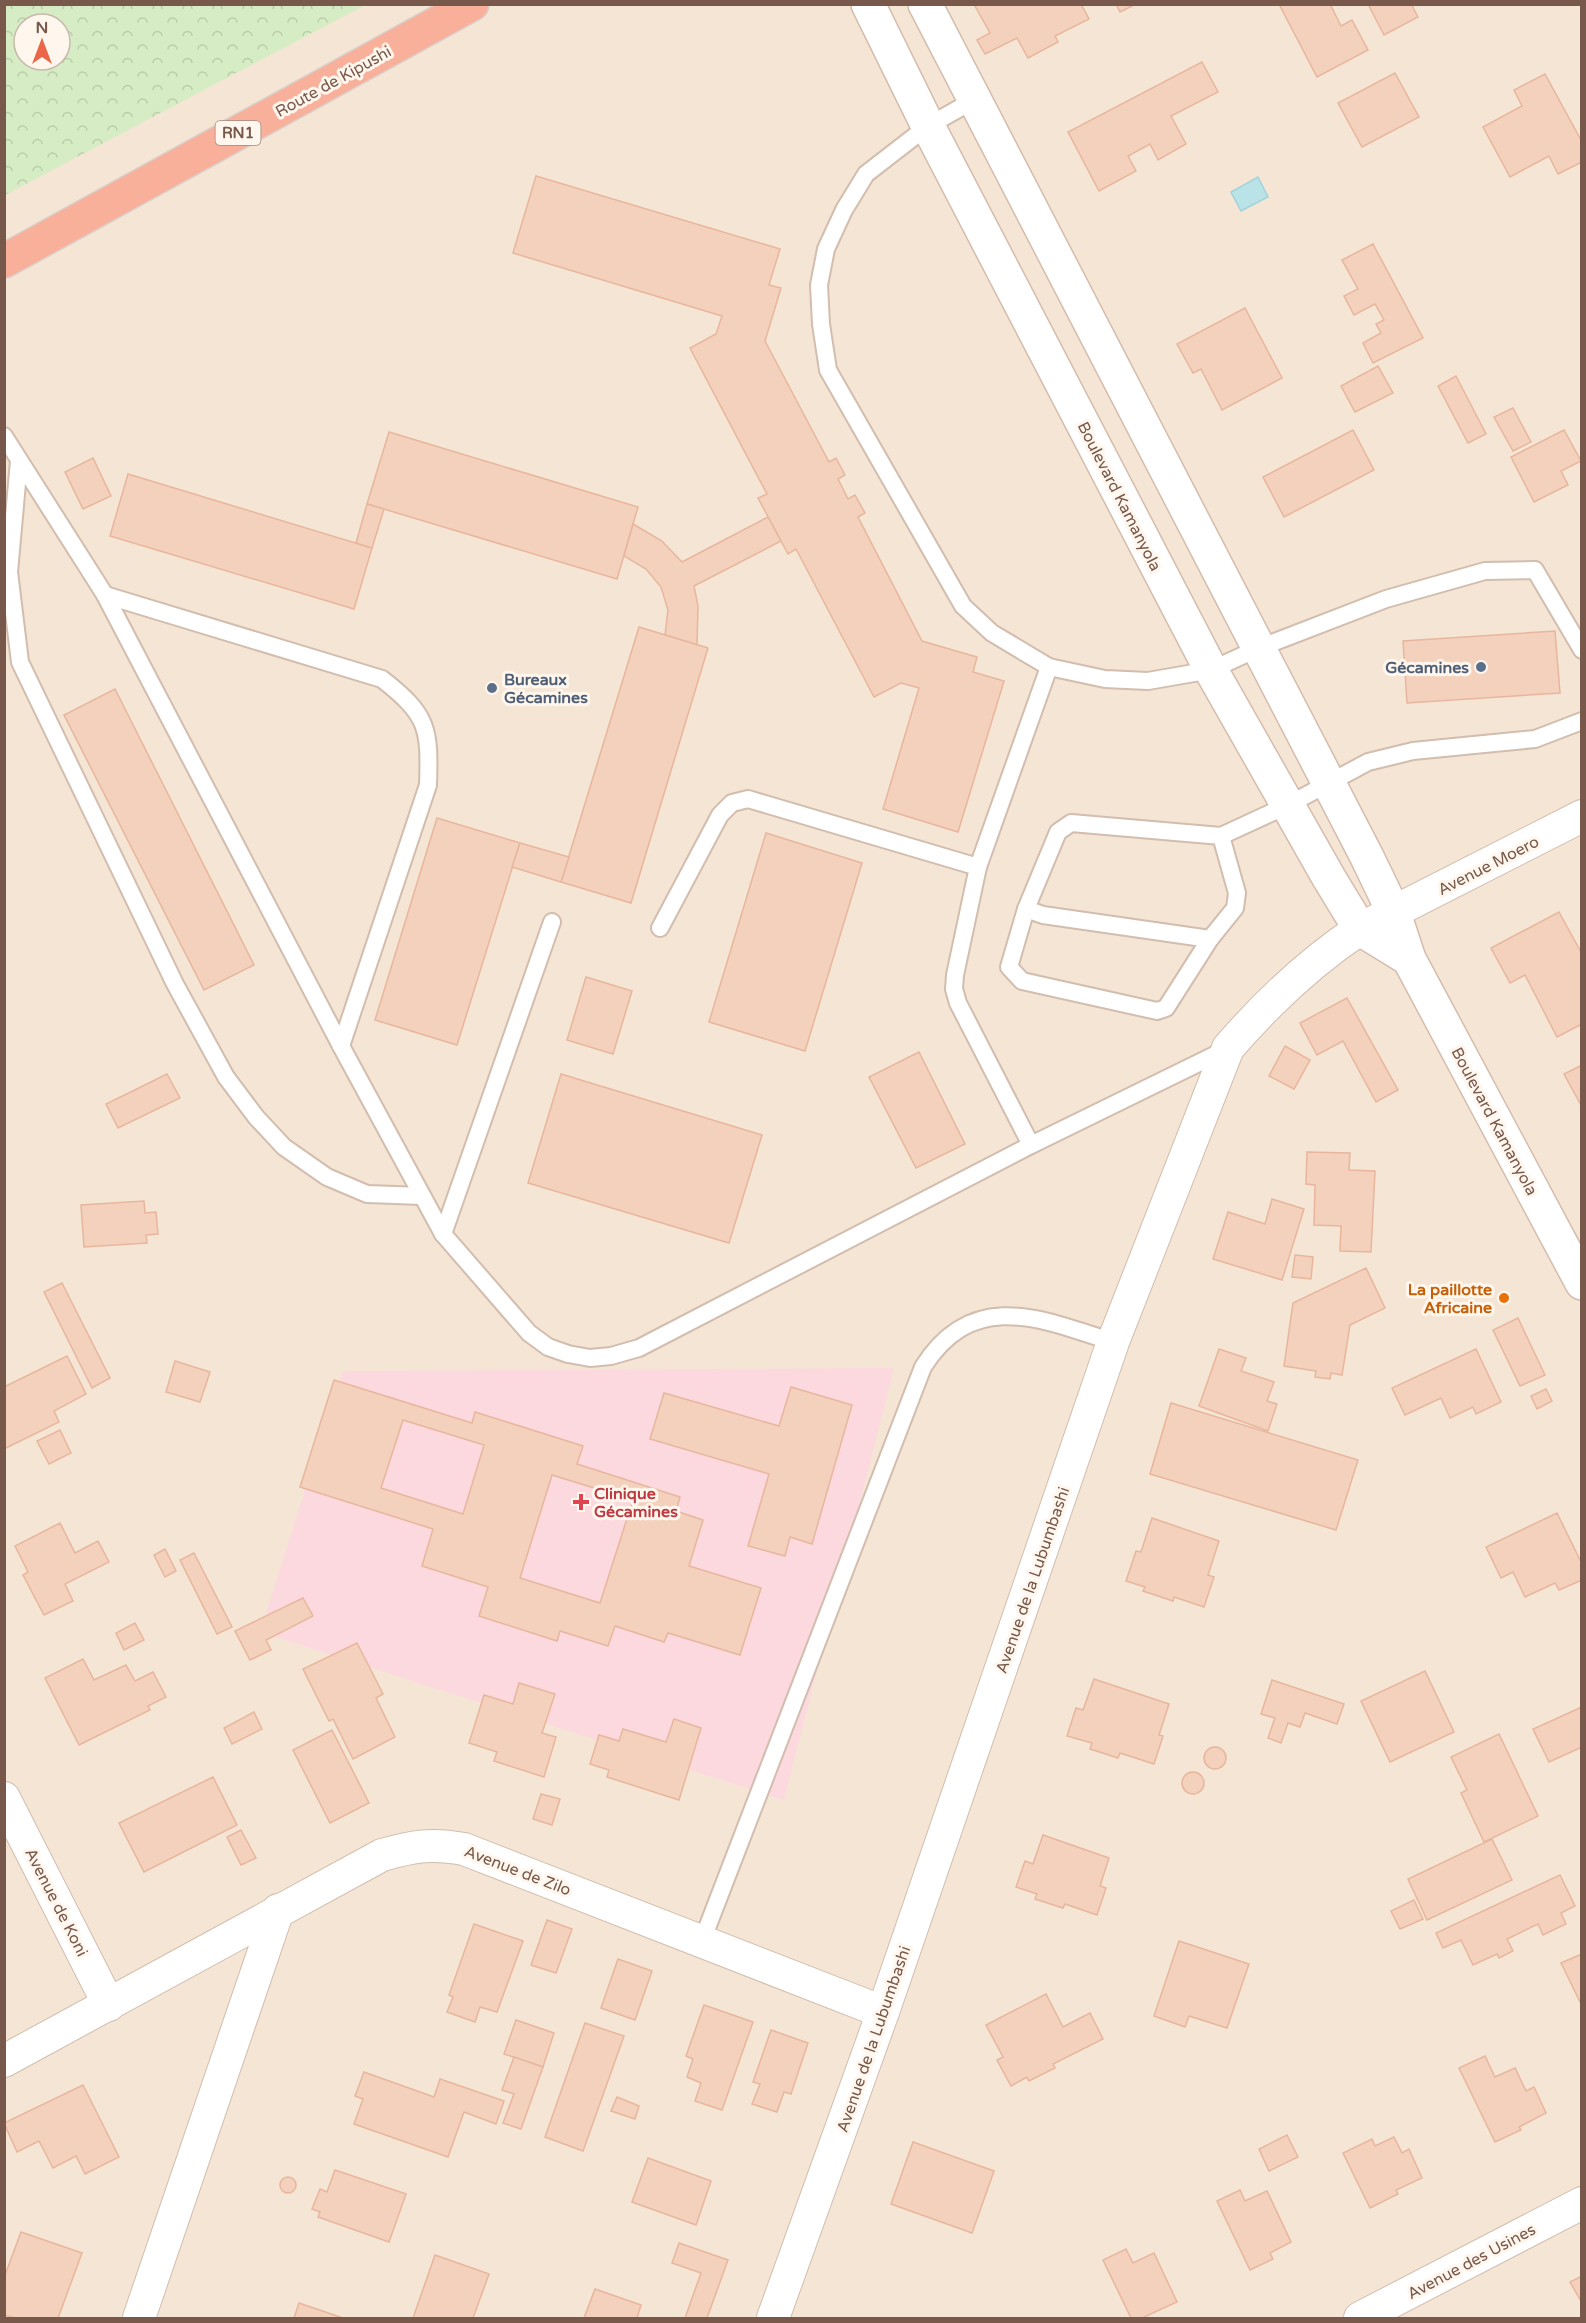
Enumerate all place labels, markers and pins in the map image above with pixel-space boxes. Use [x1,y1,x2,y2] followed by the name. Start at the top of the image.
[1385,658,1469,678] place label: Gécamines
[1474,660,1488,674] marker: Gécamines
[504,670,588,708] place label: Bureaux Gécamines
[485,681,499,695] marker: Bureaux Gécamines
[1408,1280,1492,1318] place label: La paillotte Africaine
[1497,1291,1511,1305] marker: La paillotte Africaine
[594,1484,678,1522] place label: Clinique Gécamines
[572,1493,590,1511] marker: Clinique Gécamines

